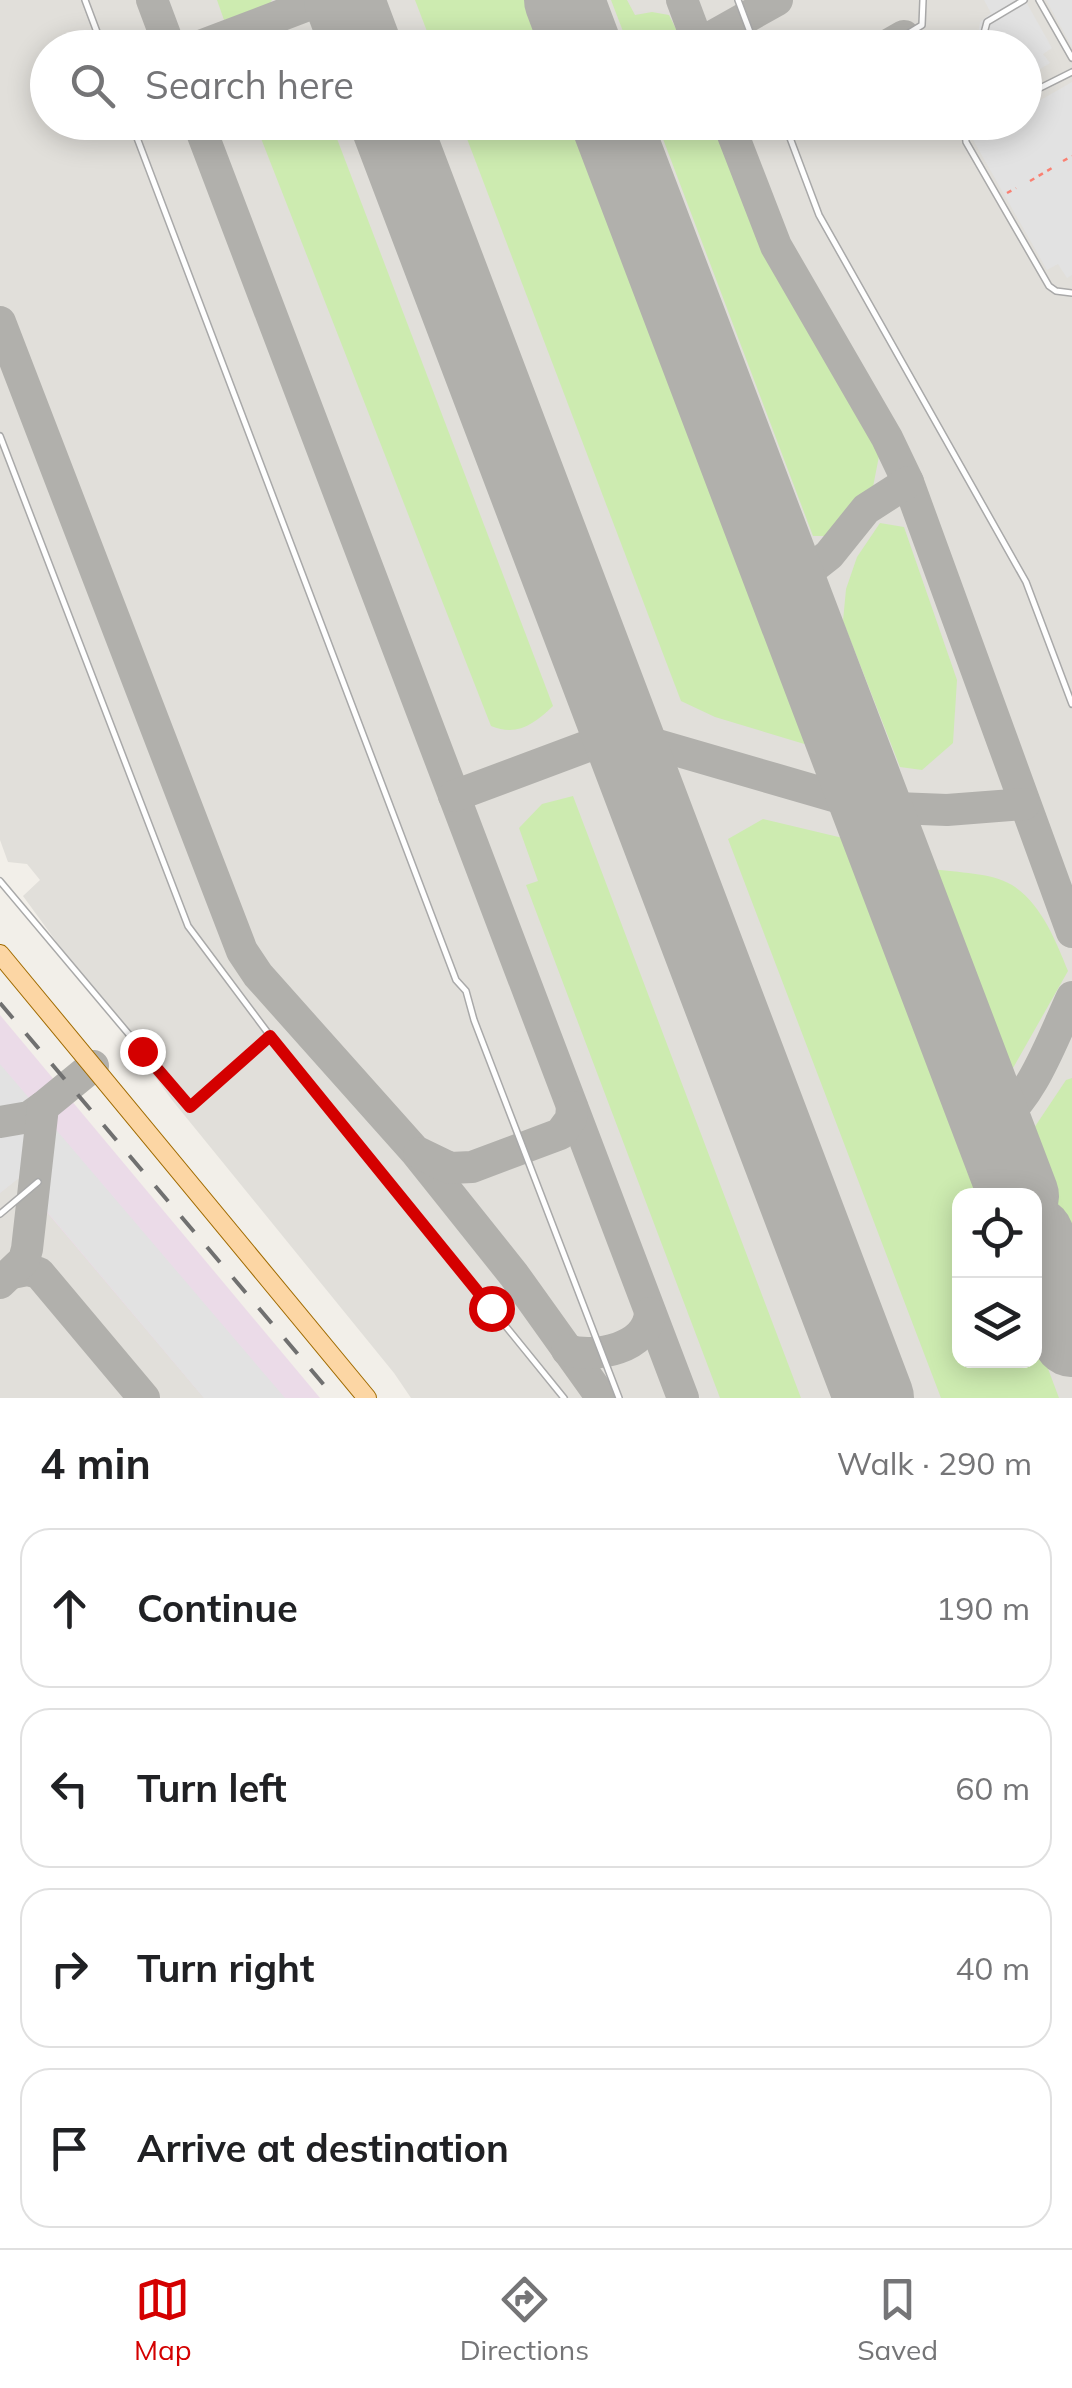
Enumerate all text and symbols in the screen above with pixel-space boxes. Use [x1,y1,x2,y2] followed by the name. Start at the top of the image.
[30,30,1042,140] search box
[65,58,120,113] icon: search
[145,61,354,109] text: Search here
[120,1029,166,1075] route end
[952,1188,1042,1368] map controls
[952,1188,1042,1278] button: locate
[952,1278,1042,1368] button: layers
[469,1286,515,1332] route start
[40,1437,151,1490] text: 4 min
[837,1443,1032,1483] text: Walk · 290 m
[42,1581,97,1636] icon: ahead
[137,1584,298,1632] text: Continue
[936,1588,1030,1628] text: 190 m
[42,1761,97,1816] icon: left
[137,1764,287,1812] text: Turn left
[955,1768,1030,1808] text: 60 m
[42,1941,97,1996] icon: right
[137,1944,314,1992] text: Turn right
[955,1948,1030,1988] text: 40 m
[42,2121,97,2176] icon: arrive
[137,2124,509,2172] text: Arrive at destination
[134,2272,192,2367] tab: Map
[460,2272,589,2367] tab: Directions
[857,2272,938,2367] tab: Saved

